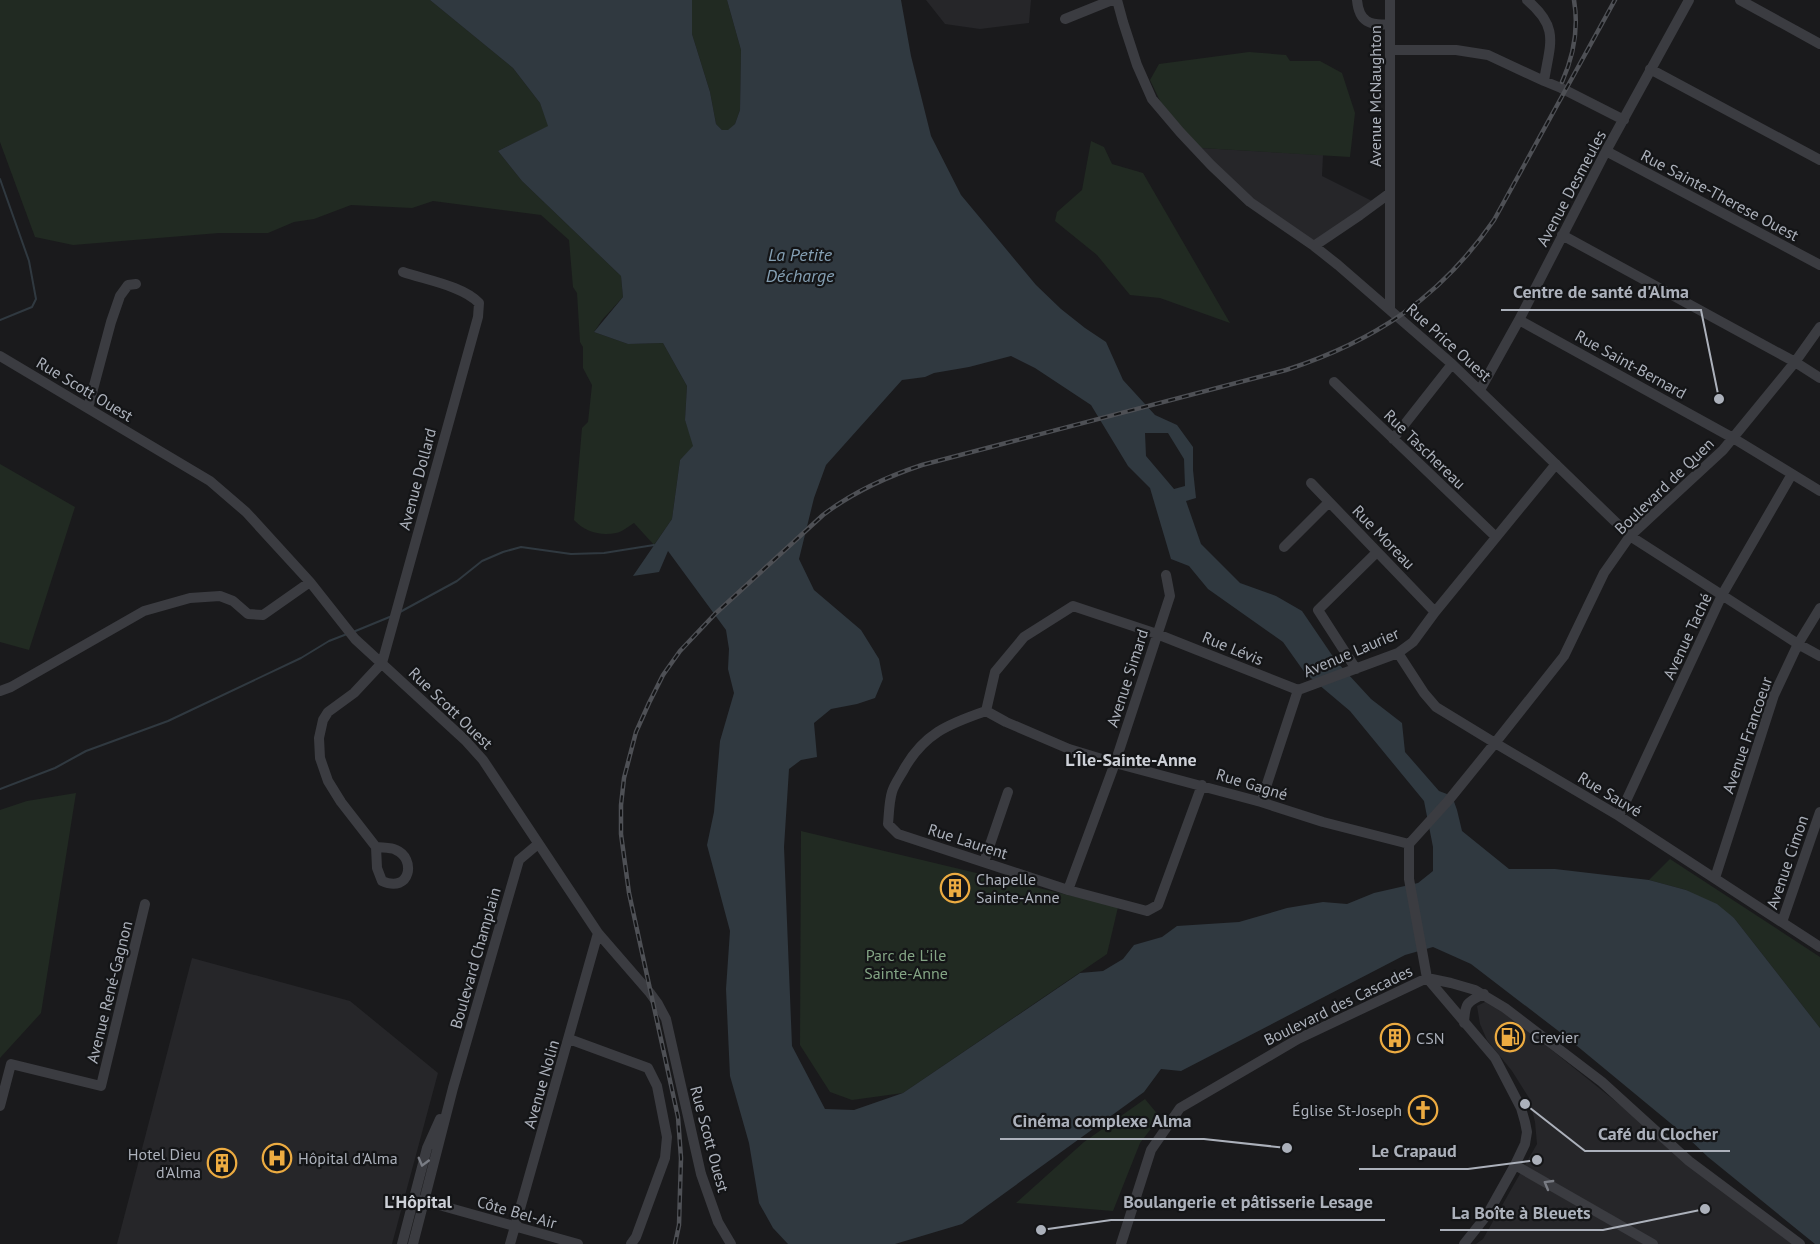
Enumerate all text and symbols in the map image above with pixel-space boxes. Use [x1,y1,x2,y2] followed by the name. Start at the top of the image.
[1365,25,1385,167] street label: Avenue McNaughton
[1532,126,1610,250] street label: Avenue Desmeules
[1638,145,1803,245] street label: Rue Sainte-Therese Ouest
[766,243,835,287] water label: La Petite Décharge
[1501,274,1701,310] callout: Centre de santé d'Alma
[1513,280,1689,303] text: Centre de santé d'Alma
[1402,299,1496,386] street label: Rue Price Ouest
[1572,325,1690,403] street label: Rue Saint-Bernard
[33,352,137,426] street label: Rue Scott Ouest
[1380,405,1470,493] street label: Rue Taschereau
[394,426,440,532] street label: Avenue Dollard
[1610,434,1718,538] street label: Boulevard de Quen
[1348,501,1420,573] street label: Rue Moreau
[1658,590,1716,682] street label: Avenue Taché
[1300,623,1402,681] street label: Avenue Laurier
[1102,626,1152,730] street label: Avenue Simard
[1199,627,1267,669] street label: Rue Lévis
[405,663,498,754] street label: Rue Scott Ouest
[1718,673,1777,796] street label: Avenue Francoeur
[1065,748,1197,771] district label: L'Île-Sainte-Anne
[1214,764,1290,804] street label: Rue Gagné
[1574,767,1646,821] street label: Rue Sauvé
[1762,812,1812,912] street label: Avenue Cimon
[926,819,1011,863] street label: Rue Laurent
[976,869,1060,907] place label: Chapelle Sainte-Anne
[939,872,971,904] building icon: Chapelle Sainte-Anne
[445,885,505,1031] street label: Boulevard Champlain
[82,919,136,1065] street label: Avenue René-Gagnon
[864,945,948,983] park label: Parc de L'ile Sainte-Anne
[1260,960,1416,1050] street label: Boulevard des Cascades
[1494,1021,1526,1053] fuel station icon: Crevier
[1379,1022,1411,1054] building icon: CSN
[1531,1027,1579,1047] place label: Crevier
[1416,1028,1444,1048] place label: CSN
[519,1037,563,1131] street label: Avenue Nolin
[686,1084,734,1195] street label: Rue Scott Ouest
[1407,1094,1439,1126] church icon: Église St-Joseph
[1292,1100,1402,1120] place label: Église St-Joseph
[1000,1103,1204,1139] callout: Cinéma complexe Alma
[1013,1109,1191,1132] text: Cinéma complexe Alma
[1585,1115,1730,1151] callout: Café du Clocher
[1598,1122,1719,1145] text: Café du Clocher
[1359,1133,1468,1169] callout: Le Crapaud
[1371,1139,1457,1162] text: Le Crapaud
[261,1142,293,1174] hospital icon: Hôpital d'Alma
[128,1144,201,1182] place label: Hotel Dieu d'Alma
[206,1147,238,1179] building icon: Hotel Dieu d'Alma
[298,1148,398,1168] place label: Hôpital d'Alma
[418,1157,431,1167] one-way arrow
[1543,1179,1554,1191] one-way arrow
[1111,1184,1385,1220] callout: Boulangerie et pâtisserie Lesage
[384,1190,453,1213] district label: L'Hôpital
[1123,1190,1373,1213] text: Boulangerie et pâtisserie Lesage
[475,1191,560,1233] street label: Côte Bel-Air
[1440,1194,1603,1230] callout: La Boîte à Bleuets
[1451,1201,1591,1224] text: La Boîte à Bleuets

